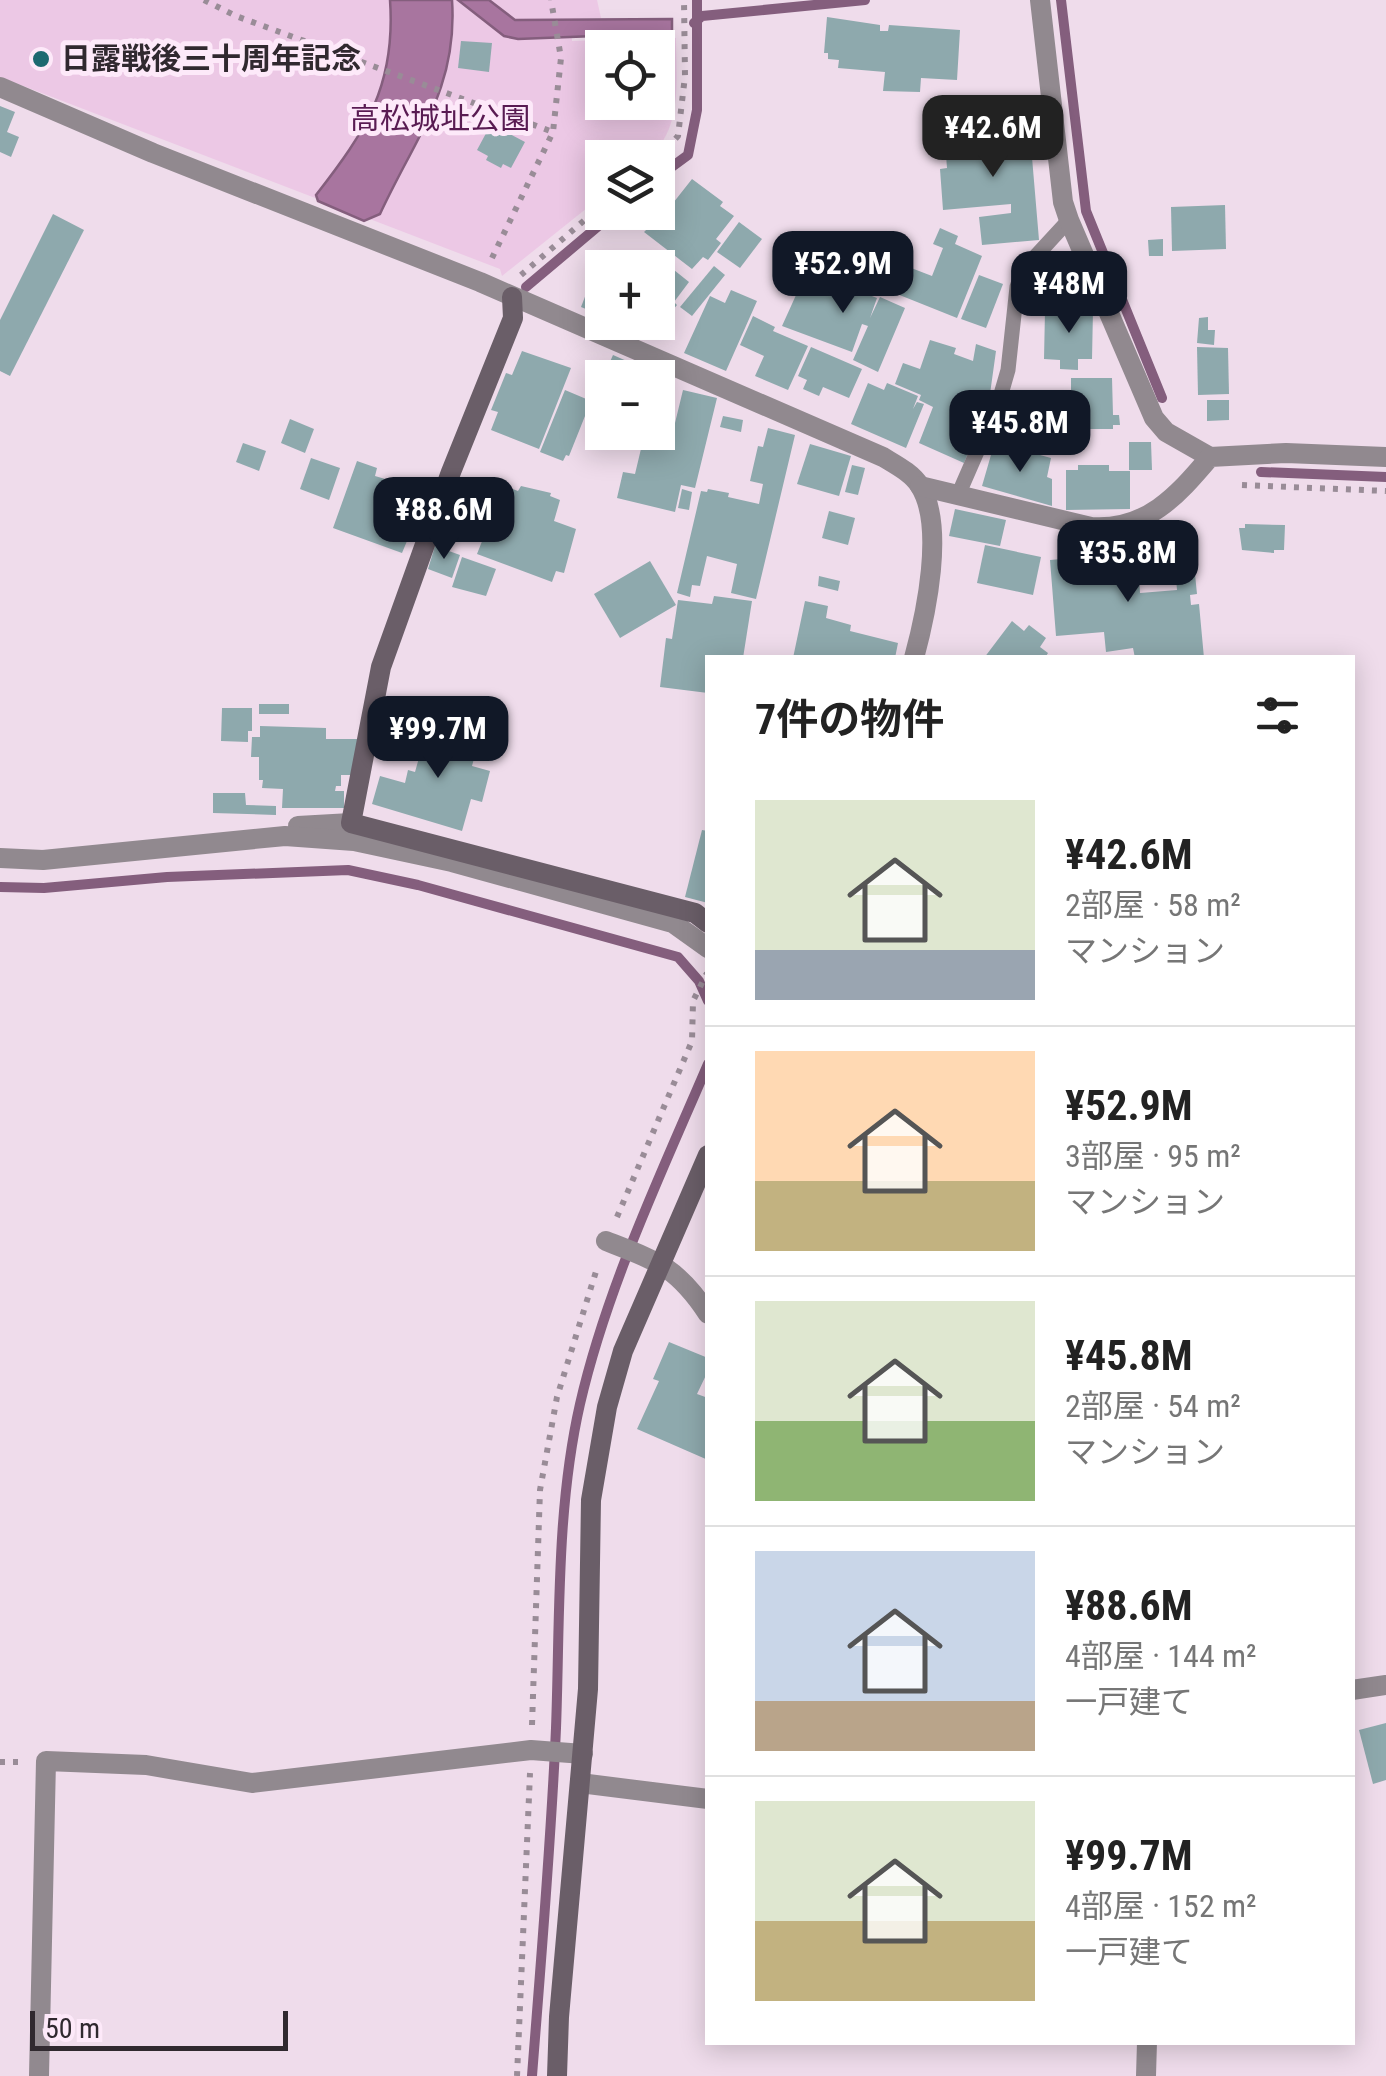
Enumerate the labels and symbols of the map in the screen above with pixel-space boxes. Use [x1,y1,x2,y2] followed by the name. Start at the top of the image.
[61,41,361,76] place label: 日露戦後三十周年記念
[30,48,52,70] marker: 日露戦後三十周年記念
[912,95,1074,180] pin: ¥42.6M
[350,101,530,136] park label: 高松城址公園
[762,231,924,316] pin: ¥52.9M
[1010,251,1128,336] pin: ¥48M
[939,390,1101,475] pin: ¥45.8M
[363,477,525,562] pin: ¥88.6M
[1047,520,1209,605] pin: ¥35.8M
[357,696,519,781] pin: ¥99.7M
[30,2006,288,2050] scale bar

